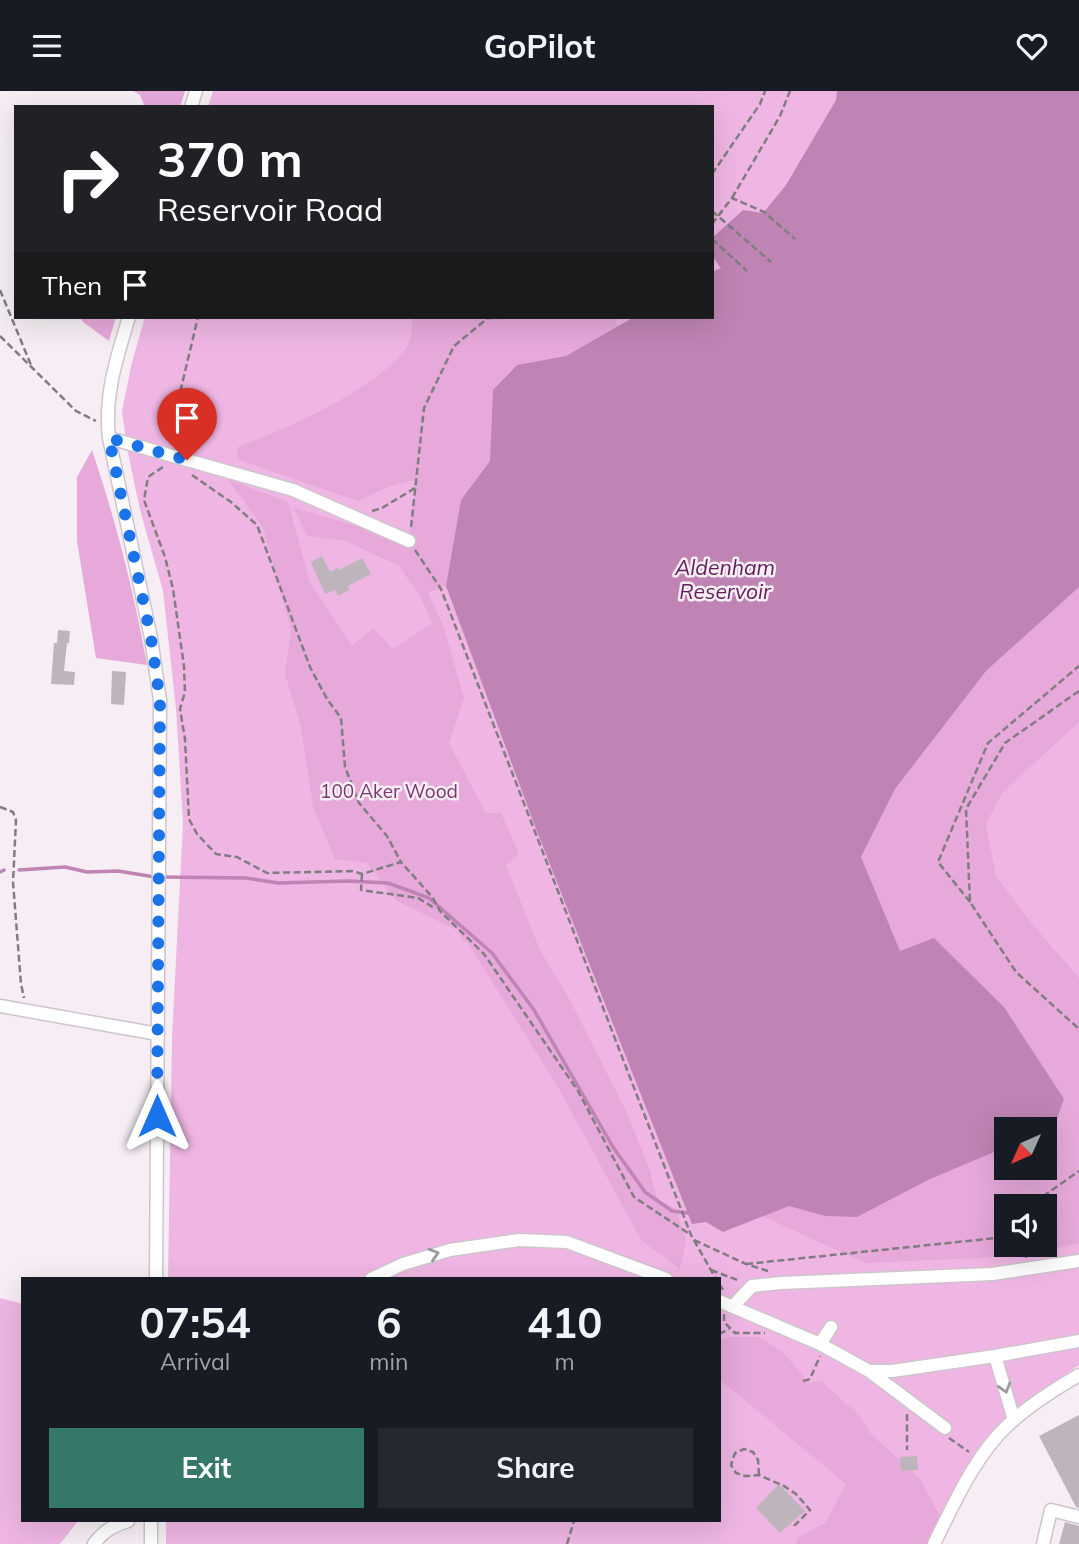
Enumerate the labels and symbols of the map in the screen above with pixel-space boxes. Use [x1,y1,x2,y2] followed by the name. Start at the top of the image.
[157,388,217,460] pin
[674,554,775,604] water label: Aldenham Reservoir
[320,779,458,803] park label: 100 Aker Wood
[120,1079,194,1153] position arrow
[994,1117,1057,1179] north arrow
[428,1248,440,1263] one-way arrow
[996,1382,1011,1394] one-way arrow

